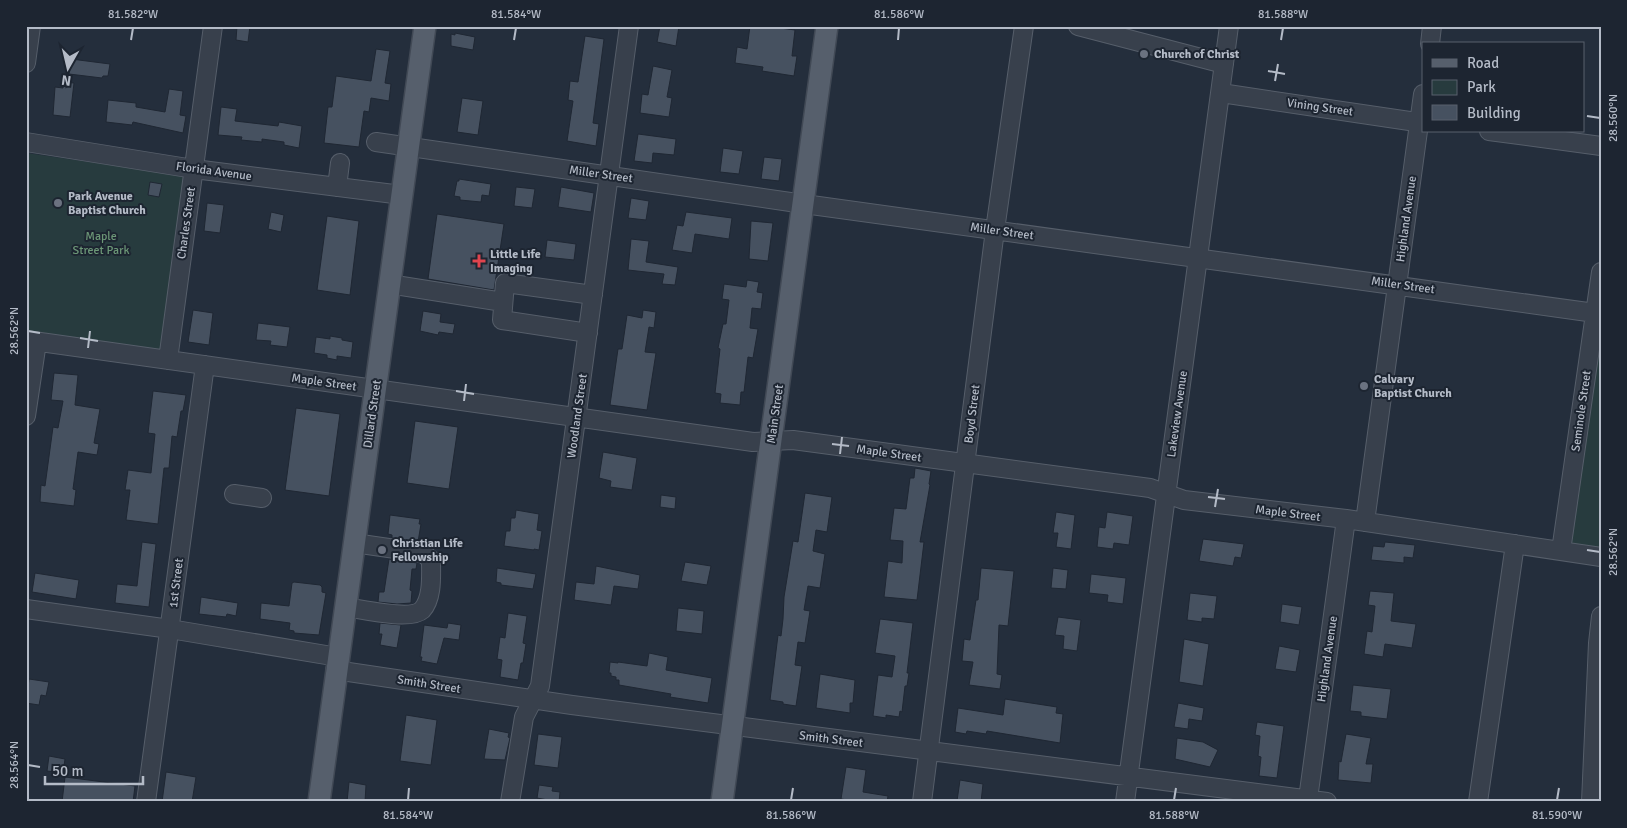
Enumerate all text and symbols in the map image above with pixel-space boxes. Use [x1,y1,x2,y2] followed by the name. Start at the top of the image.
[108,7,158,22] text: 81.582°W
[491,7,541,22] text: 81.584°W
[874,7,924,22] text: 81.586°W
[1258,7,1308,22] text: 81.588°W
[42,42,92,92] north arrow
[1422,42,1584,132] legend
[1154,47,1240,62] place label: Church of Christ
[1138,48,1150,60] marker: Church of Christ
[1467,54,1499,72] text: Road
[60,71,72,89] text: N
[1467,78,1496,96] text: Park
[1606,94,1621,142] text: 28.560°N
[1286,95,1354,120] street label: Vining Street
[1467,104,1521,122] text: Building
[175,159,253,184] street label: Florida Avenue
[568,163,634,186] street label: Miller Street
[1393,175,1420,263] street label: Highland Avenue
[174,186,199,260] street label: Charles Street
[68,189,146,218] place label: Park Avenue Baptist Church
[52,197,64,209] marker: Park Avenue Baptist Church
[969,220,1035,243] street label: Miller Street
[73,229,129,258] park label: Maple Street Park
[490,247,541,276] place label: Little Life Imaging
[472,254,486,268] marker: Little Life Imaging
[1370,274,1436,297] street label: Miller Street
[7,307,22,355] text: 28.562°N
[1164,370,1191,458] street label: Lakeview Avenue
[1568,370,1595,453] street label: Seminole Street
[290,371,357,394] street label: Maple Street
[1374,372,1452,401] place label: Calvary Baptist Church
[564,373,591,459] street label: Woodland Street
[360,379,385,449] street label: Dillard Street
[1358,380,1370,392] marker: Calvary Baptist Church
[764,384,787,445] street label: Main Street
[961,384,984,444] street label: Boyd Street
[855,442,922,465] street label: Maple Street
[1255,502,1321,525] street label: Maple Street
[1606,528,1621,576] text: 28.562°N
[392,536,463,565] place label: Christian Life Fellowship
[376,544,388,556] marker: Christian Life Fellowship
[166,557,187,609] street label: 1st Street
[1314,615,1341,703] street label: Highland Avenue
[396,672,462,697] street label: Smith Street
[798,728,864,751] street label: Smith Street
[7,741,22,789] text: 28.564°N
[45,753,142,785] scale bar
[52,762,83,780] text: 50 m
[383,808,433,823] text: 81.584°W
[766,808,816,823] text: 81.586°W
[1149,808,1199,823] text: 81.588°W
[1532,808,1582,823] text: 81.590°W

